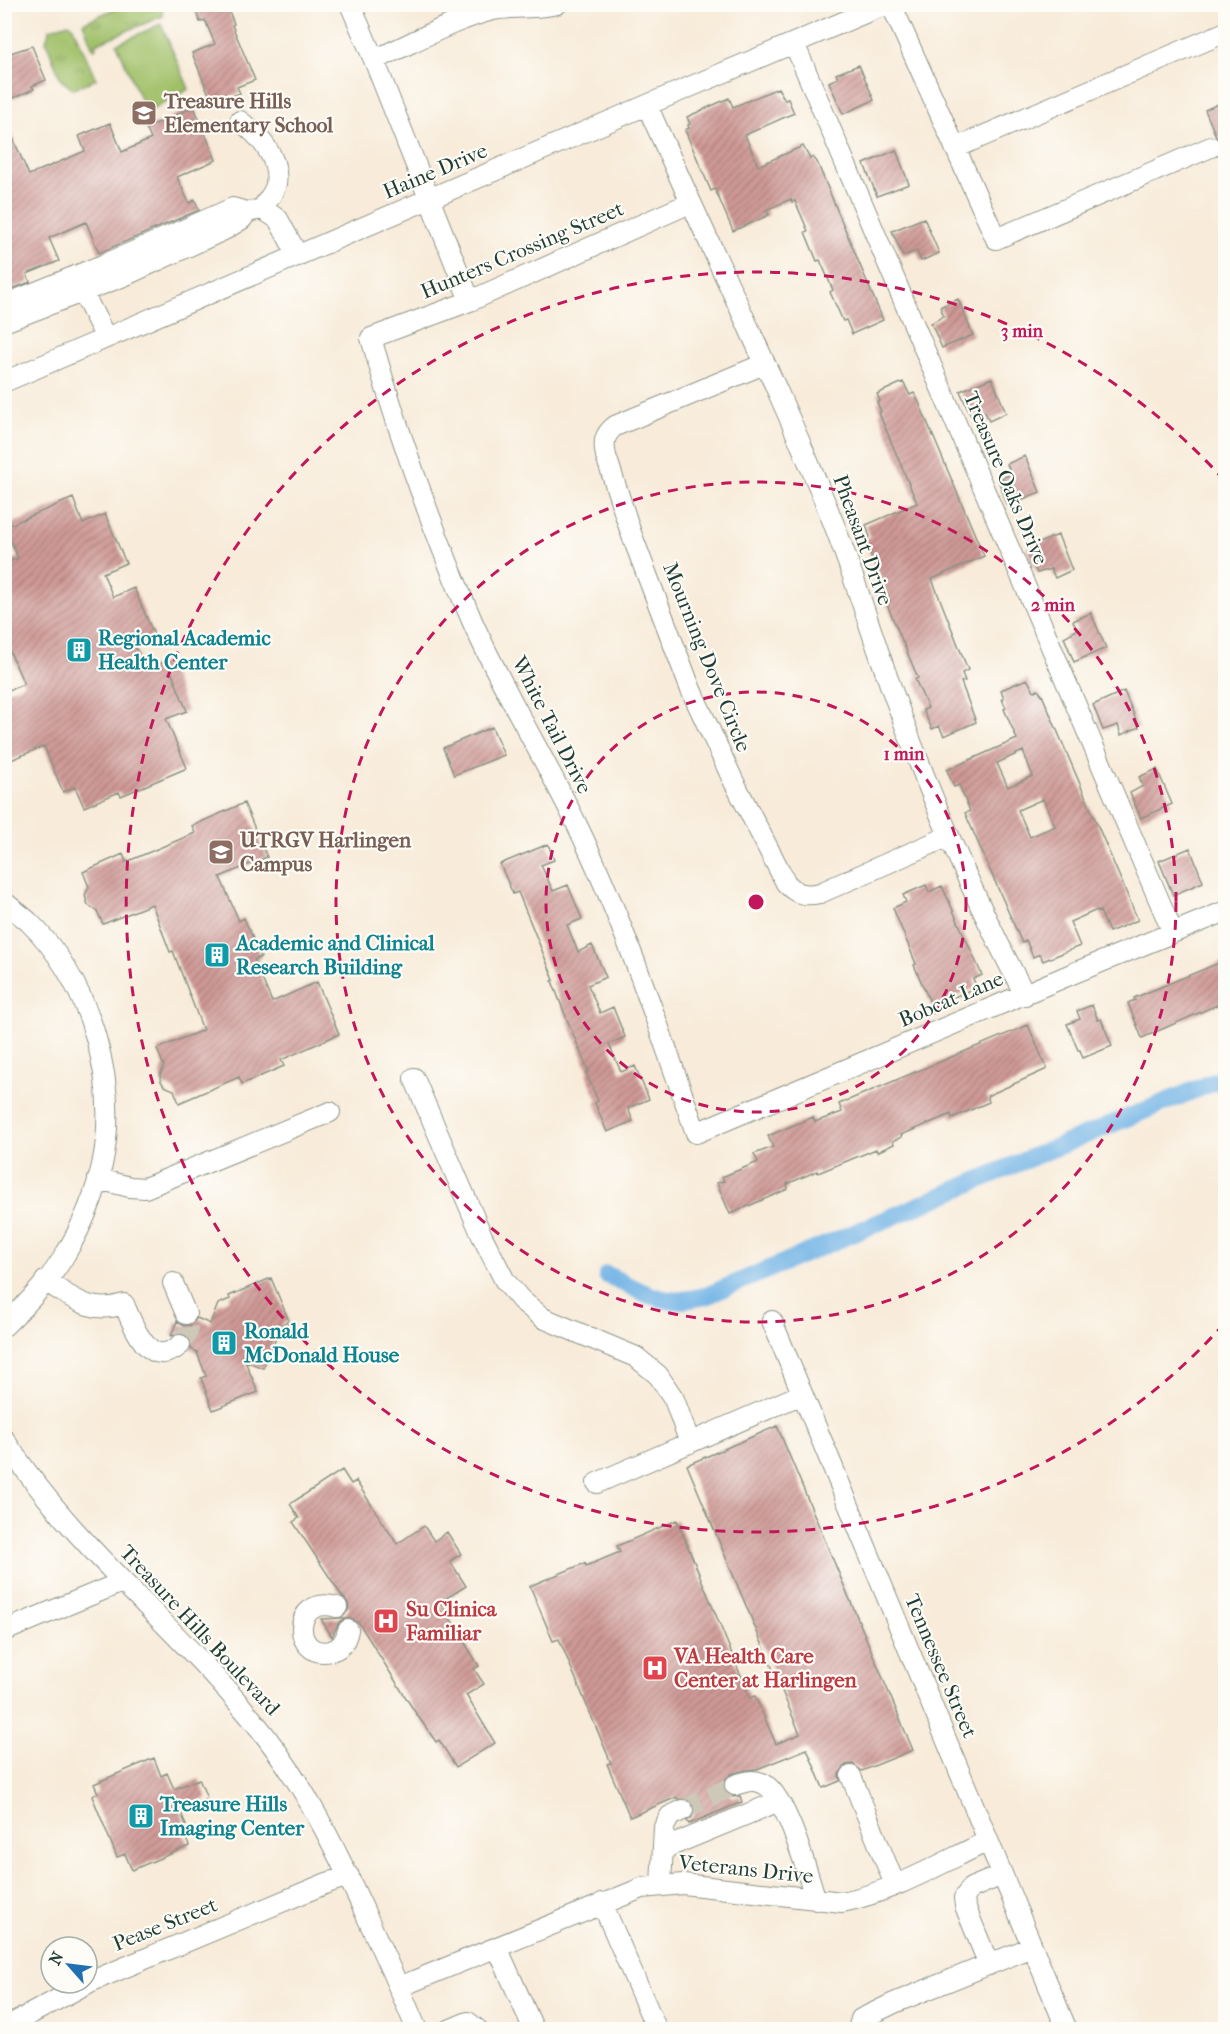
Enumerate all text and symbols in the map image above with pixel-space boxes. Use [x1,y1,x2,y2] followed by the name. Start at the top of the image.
[163,89,333,137] place label: Treasure Hills Elementary School
[129,98,159,128] school or university icon: Treasure Hills Elementary School
[379,138,491,204] street label: Haine Drive
[417,196,627,304] street label: Hunters Crossing Street
[1001,321,1044,342] text: 3 min
[959,388,1053,568] street label: Treasure Oaks Drive
[828,471,898,609] street label: Pheasant Drive
[658,559,756,755] street label: Mourning Dove Circle
[1031,595,1075,616] text: 2 min
[98,626,271,674] place label: Regional Academic Health Center
[64,635,94,665] building icon: Regional Academic Health Center
[507,651,597,798] street label: White Tail Drive
[883,744,925,765] text: 1 min
[239,828,412,876] place label: UTRGV Harlingen Campus
[206,837,236,867] school or university icon: UTRGV Harlingen Campus
[746,892,766,912] centre of rings
[234,931,435,979] place label: Academic and Clinical Research Building
[202,940,232,970] building icon: Academic and Clinical Research Building
[895,966,1007,1032] street label: Bobcat Lane
[243,1319,400,1367] place label: Ronald McDonald House
[209,1328,239,1358] building icon: Ronald McDonald House
[115,1540,285,1720] street label: Treasure Hills Boulevard
[900,1591,982,1742] street label: Tennessee Street
[405,1597,498,1645] place label: Su Clinica Familiar
[371,1606,401,1636] hospital icon: Su Clinica Familiar
[673,1644,858,1692] place label: VA Health Care Center at Harlingen
[640,1653,670,1683] hospital icon: VA Health Care Center at Harlingen
[159,1792,305,1840] place label: Treasure Hills Imaging Center
[126,1801,156,1831] building icon: Treasure Hills Imaging Center
[677,1850,814,1888] street label: Veterans Drive
[109,1892,221,1956] street label: Pease Street
[39,1935,99,1995] north arrow
[45,1948,68,1968] text: N

